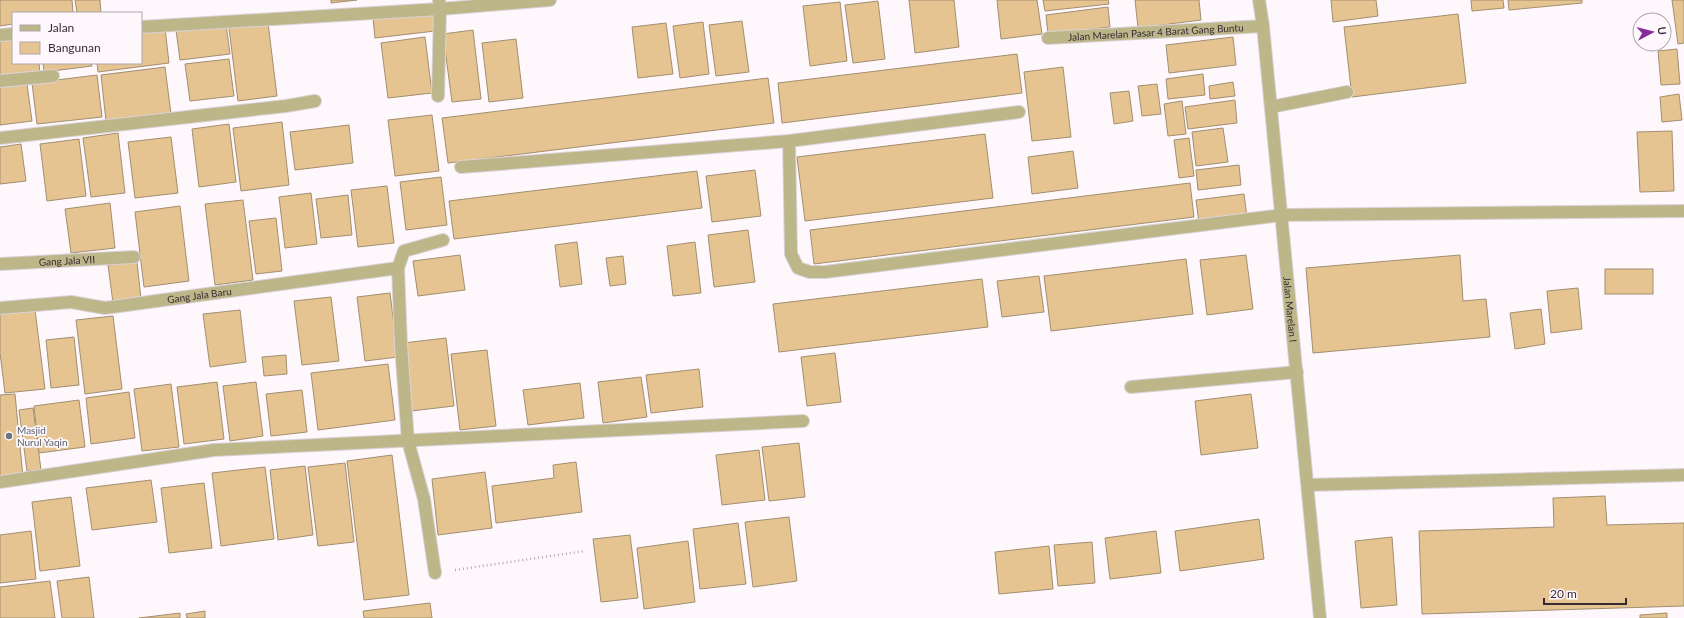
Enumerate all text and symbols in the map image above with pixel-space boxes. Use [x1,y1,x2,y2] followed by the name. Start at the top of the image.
[12,12,142,64] legend
[1632,12,1672,52] north arrow
[48,20,74,35] text: Jalan
[1068,21,1244,43] street label: Jalan Marelan Pasar 4 Barat Gang Buntu
[1655,26,1669,36] text: U
[48,40,101,55] text: Bangunan
[38,253,95,268] street label: Gang Jala VII
[1281,276,1299,343] street label: Jalan Marelan I
[166,285,232,305] street label: Gang Jala Baru
[17,424,68,448] place label: Masjid Nurul Yaqin
[4,431,14,441] marker: Masjid Nurul Yaqin
[1544,580,1626,606] scale bar
[1550,586,1577,601] text: 20 m

